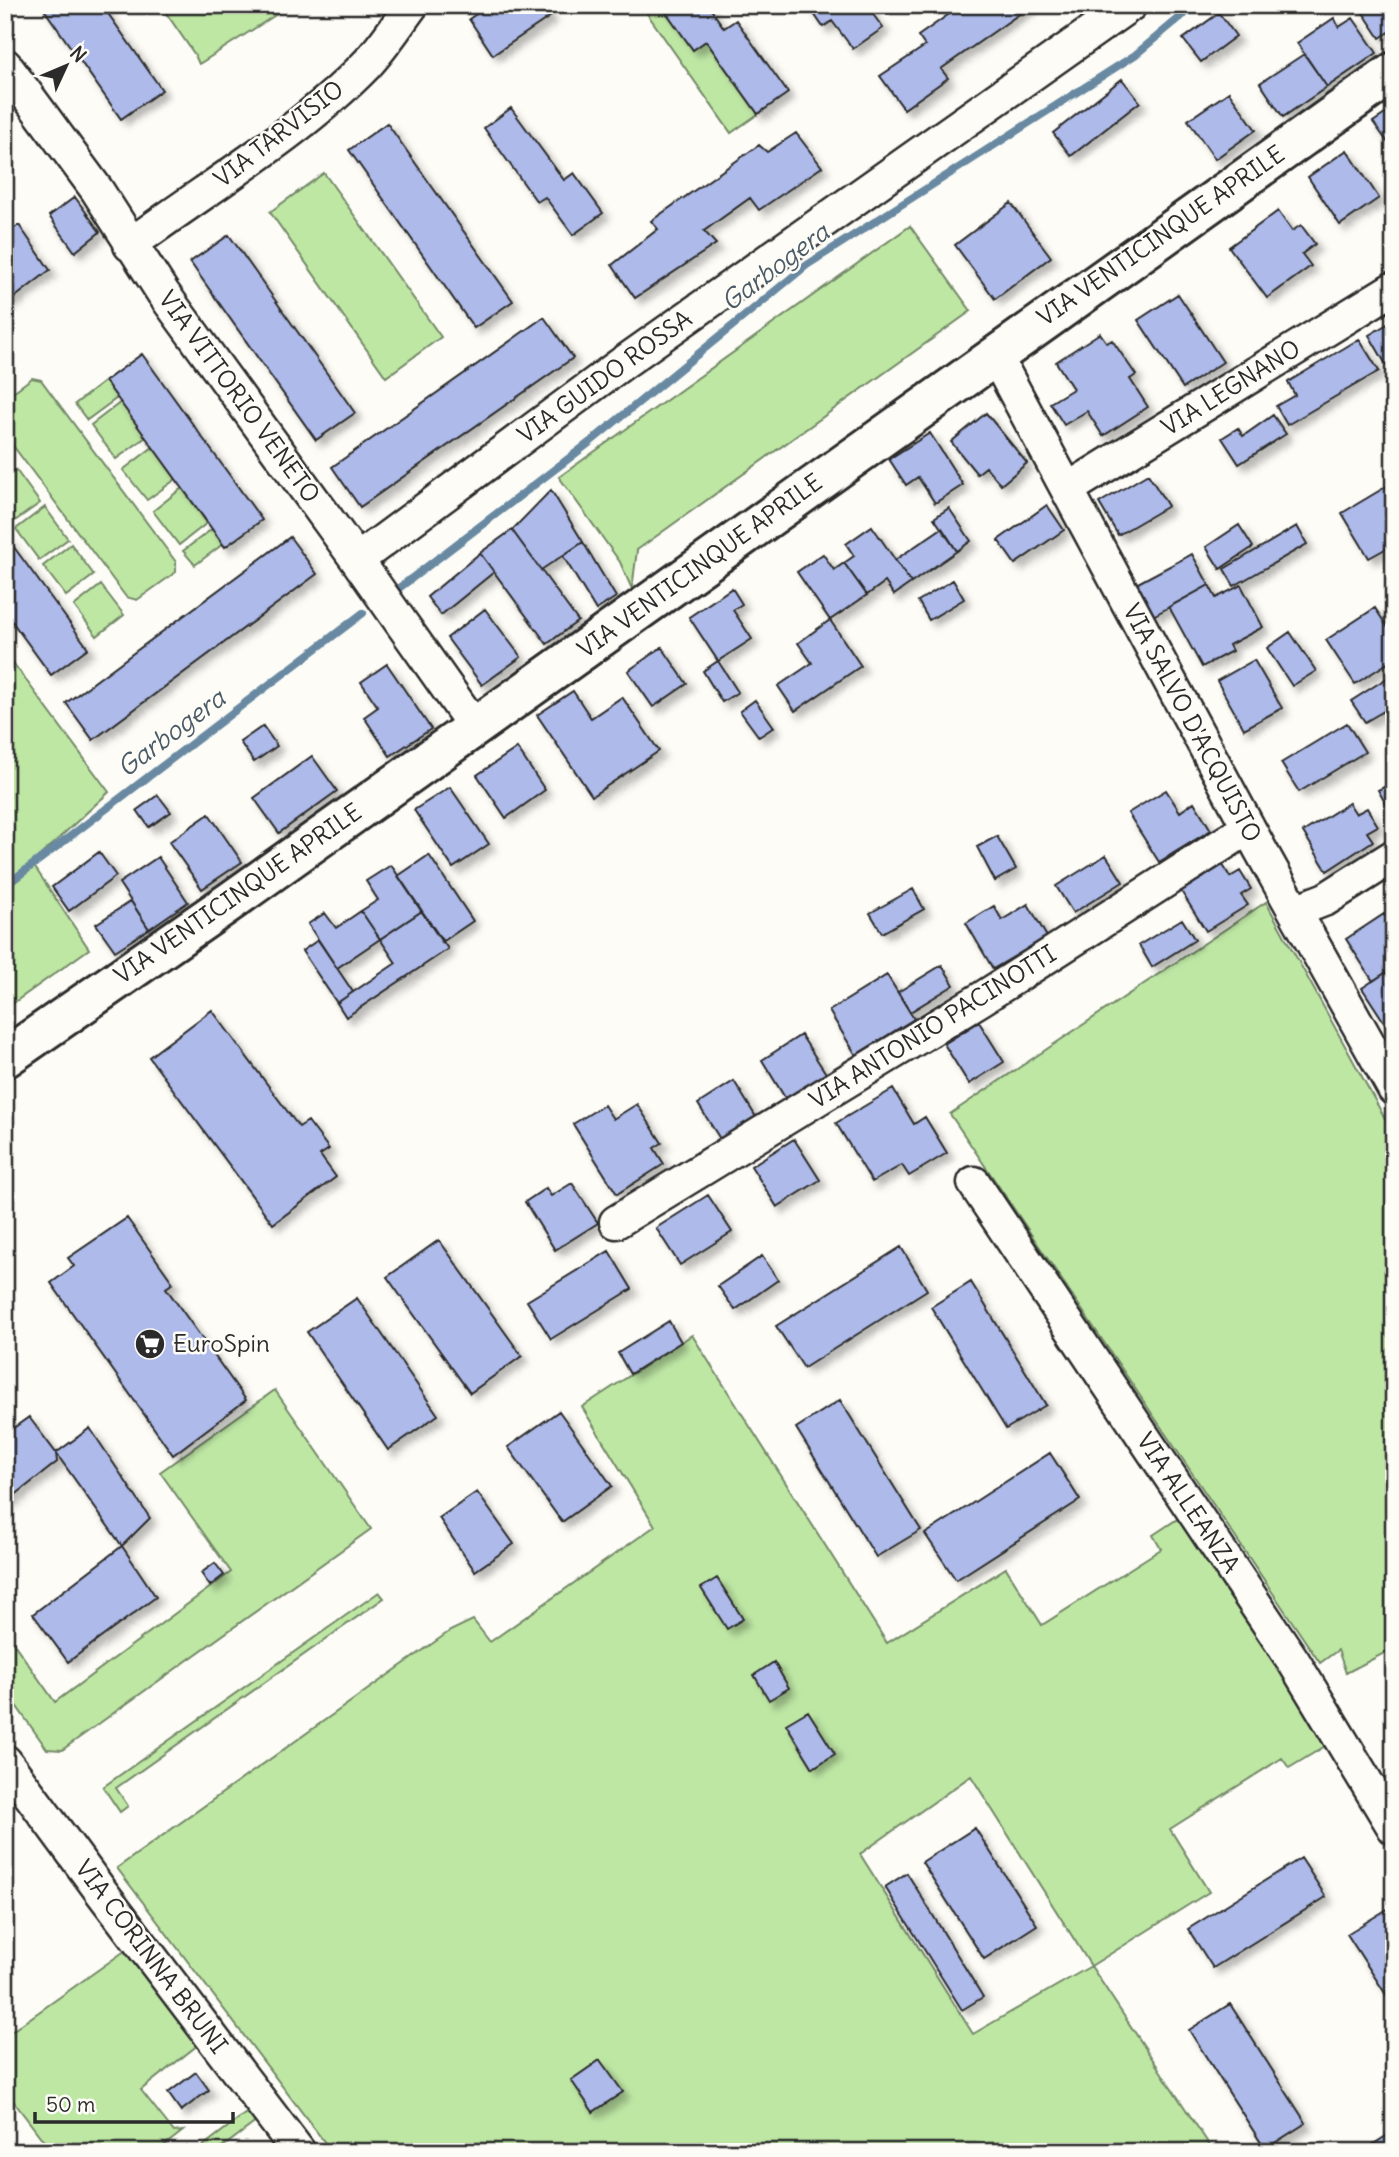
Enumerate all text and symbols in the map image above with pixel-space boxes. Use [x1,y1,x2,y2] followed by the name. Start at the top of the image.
[32,32,102,102] north arrow
[65,41,91,67] text: N
[208,73,349,193] street label: VIA TARVISIO
[1031,138,1290,332] street label: VIA VENTICINQUE APRILE
[714,215,836,318] water label: Garbogera
[153,284,327,508] street label: VIA VITTORIO VENETO
[512,303,697,449] street label: VIA GUIDO ROSSA
[1156,333,1305,442] street label: VIA LEGNANO
[571,466,827,664] street label: VIA VENTICINQUE APRILE
[1117,598,1269,847] street label: VIA SALVO D'ACQUISTO
[110,681,232,784] water label: Garbogera
[108,796,367,990] street label: VIA VENTICINQUE APRILE
[804,938,1061,1114] street label: VIA ANTONIO PACINOTTI
[133,1327,167,1361] supermarket icon: EuroSpin
[173,1328,270,1358] place label: EuroSpin
[1131,1426,1247,1578] street label: VIA ALLEANZA
[69,1854,234,2059] street label: VIA CORINNA BRUNI
[35,2080,233,2124] scale bar
[46,2091,95,2118] text: 50 m

